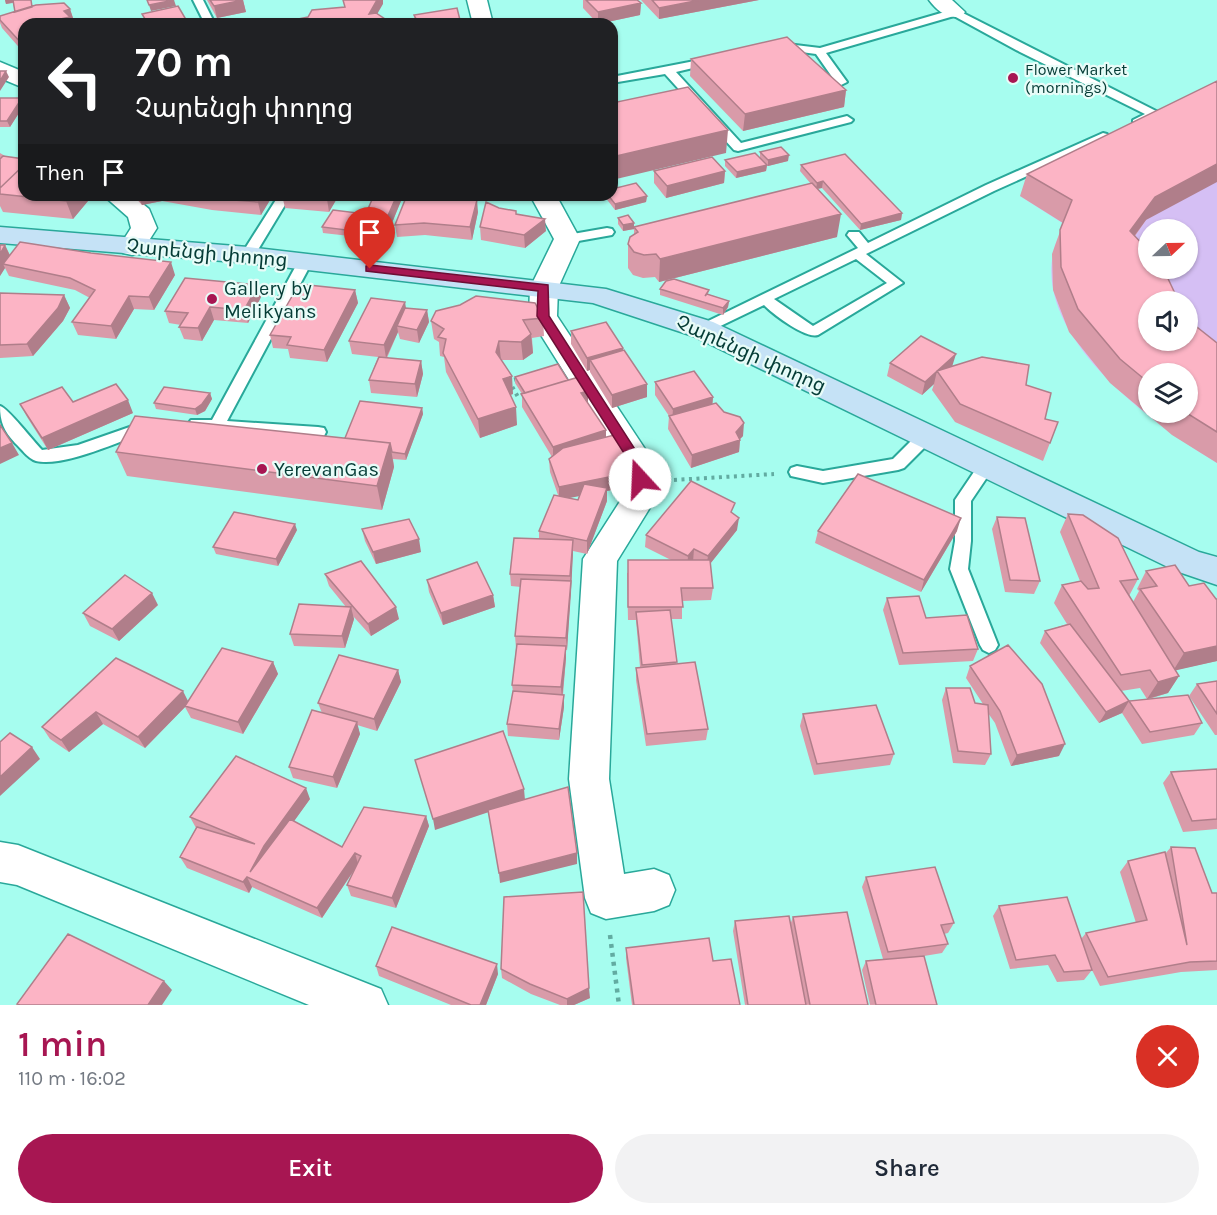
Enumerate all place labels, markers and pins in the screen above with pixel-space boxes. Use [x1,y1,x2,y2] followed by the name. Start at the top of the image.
[1025,60,1127,97] place label: Flower Market (mornings)
[1006,71,1020,85] marker: Flower Market (mornings)
[344,207,395,269] pin
[224,277,317,323] place label: Gallery by Melikyans
[205,292,219,306] marker: Gallery by Melikyans
[274,458,379,481] place label: YerevanGas
[255,462,269,476] marker: YerevanGas

